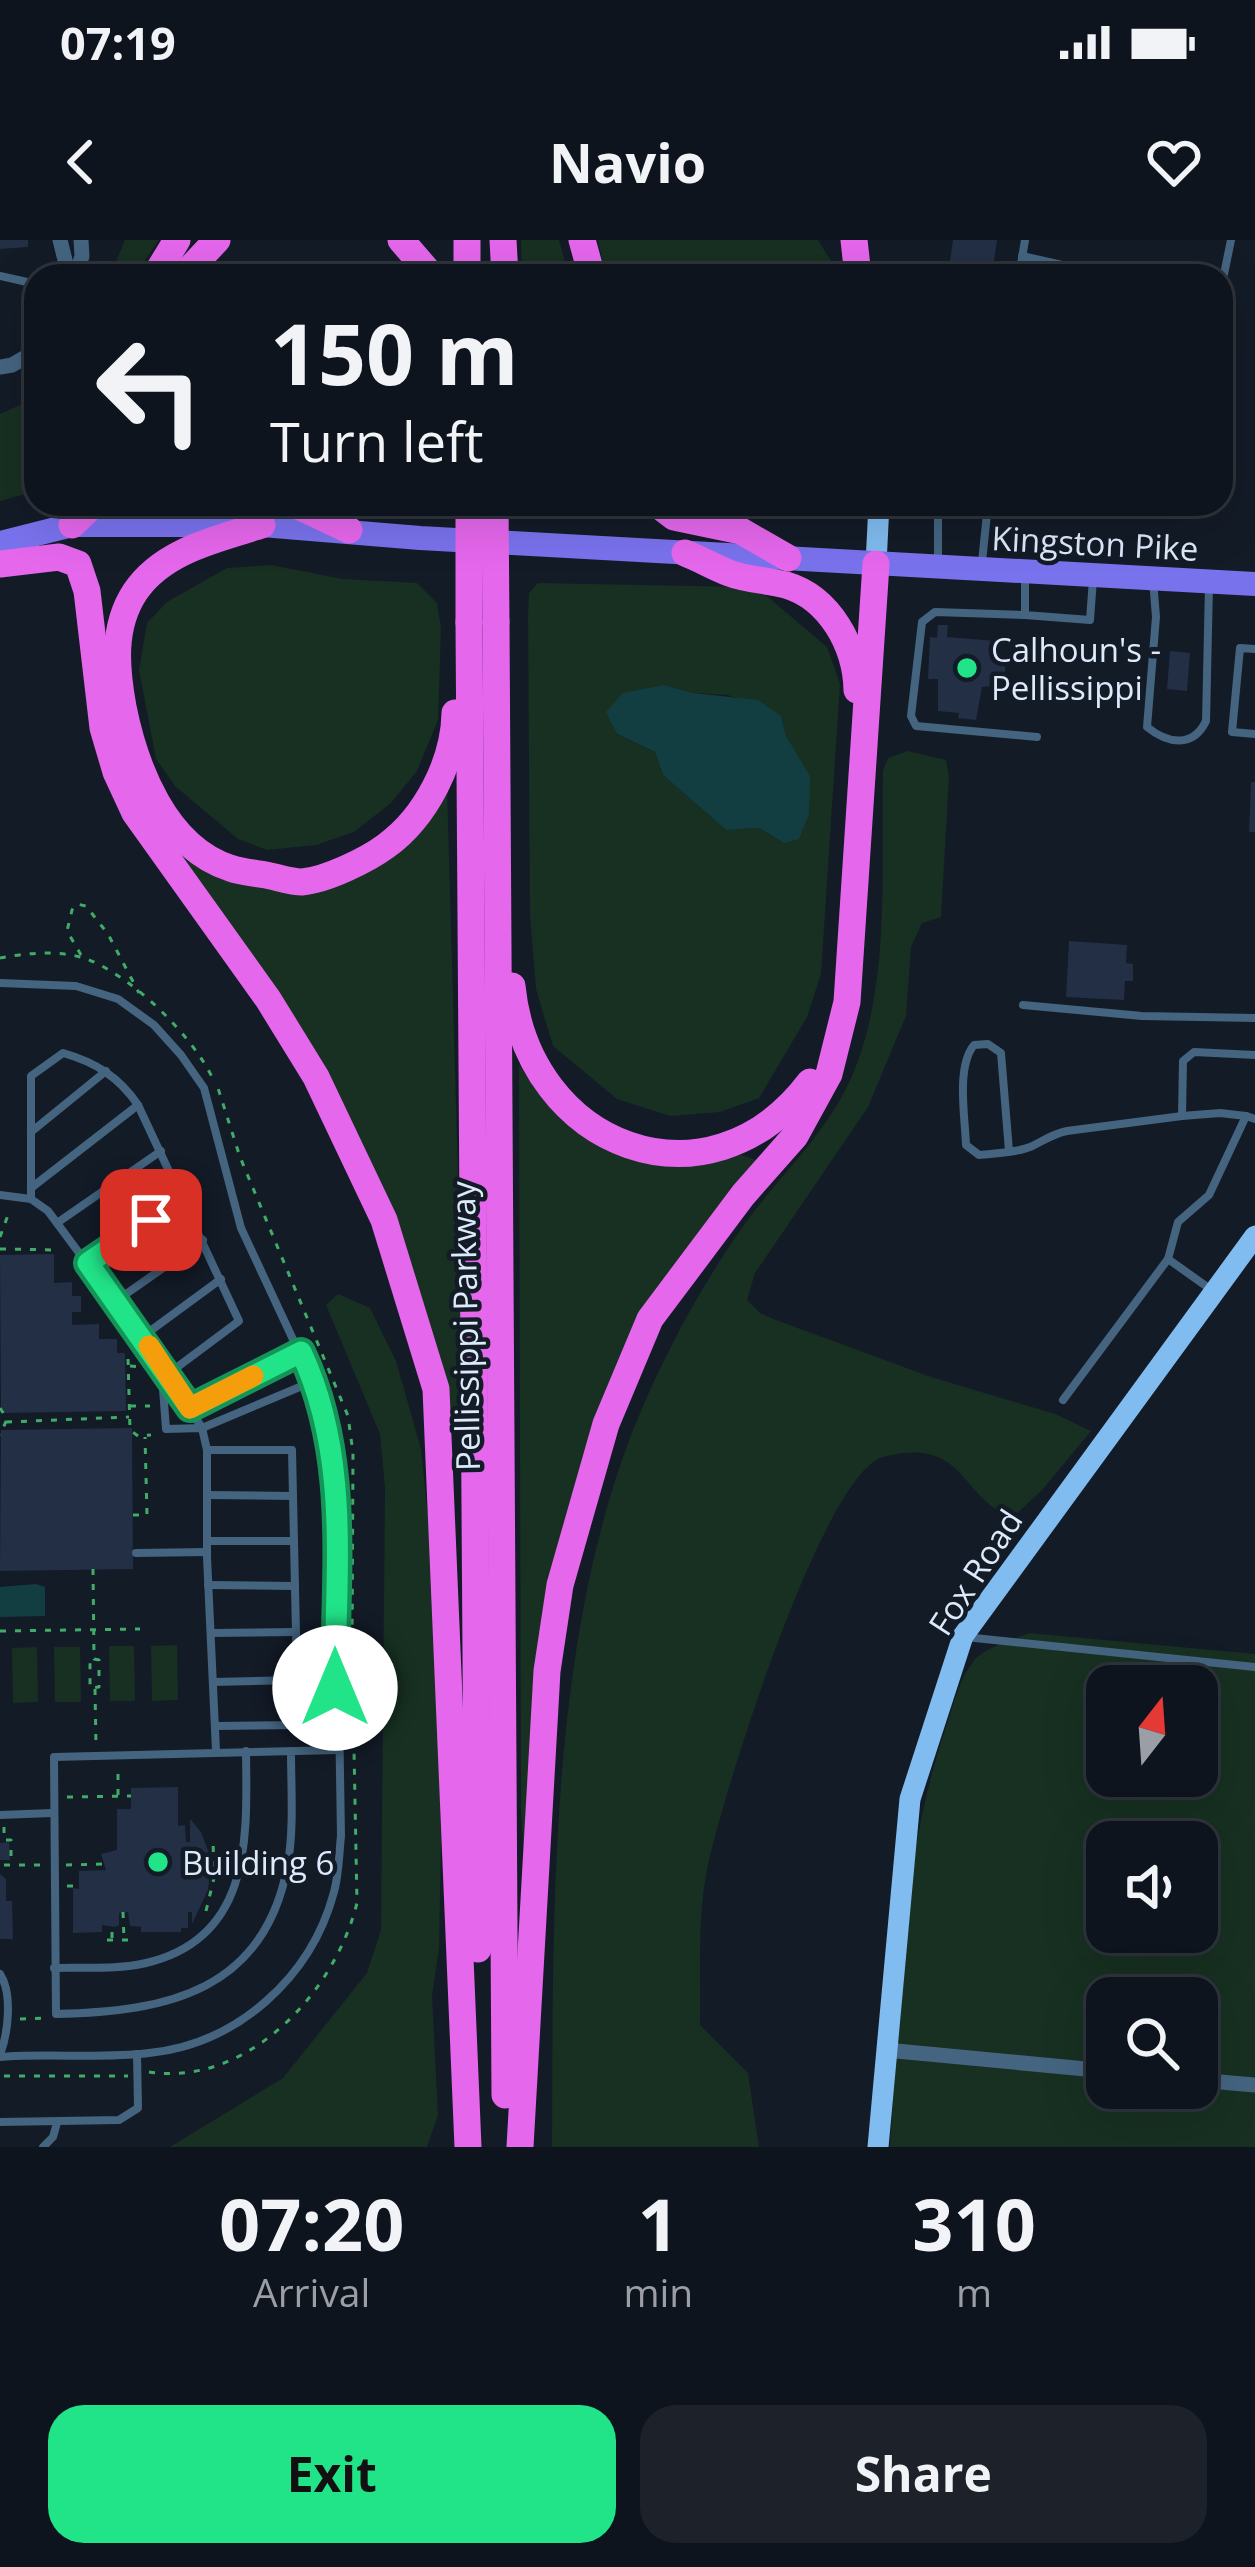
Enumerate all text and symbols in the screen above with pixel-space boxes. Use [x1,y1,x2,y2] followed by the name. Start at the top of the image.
[60,12,176,73] text: 07:19
[549,125,706,199] text: Navio
[48,129,114,195] icon: back
[1141,129,1207,195] icon: heart
[270,295,518,410] text: 150 m
[72,312,228,468] icon: left
[270,404,483,478] text: Turn left
[991,515,1199,571] street label: Kingston Pike
[991,627,1161,710] place label: Calhoun's - Pellissippi
[954,655,980,681] marker: Calhoun's - Pellissippi
[100,1169,202,1271] pin
[440,1180,490,1471] street label: Pellissippi Parkway
[118,1187,184,1253] icon: arrive
[918,1500,1032,1644] street label: Fox Road
[272,1625,398,1751] position arrow
[1086,1665,1218,1797] north arrow
[1086,1665,1218,2109] map controls
[1086,1821,1218,1953] button: sound
[182,1840,334,1885] place label: Building 6
[145,1849,171,1875] marker: Building 6
[1086,1977,1218,2109] button: search
[219,2174,404,2272] text: 07:20
[638,2174,679,2272] text: 1
[912,2174,1036,2272] text: 310
[253,2265,370,2318] text: Arrival
[623,2265,693,2318] text: min
[956,2265,992,2318] text: m
[48,2405,616,2543] button: Exit
[640,2405,1207,2543] button: Share

